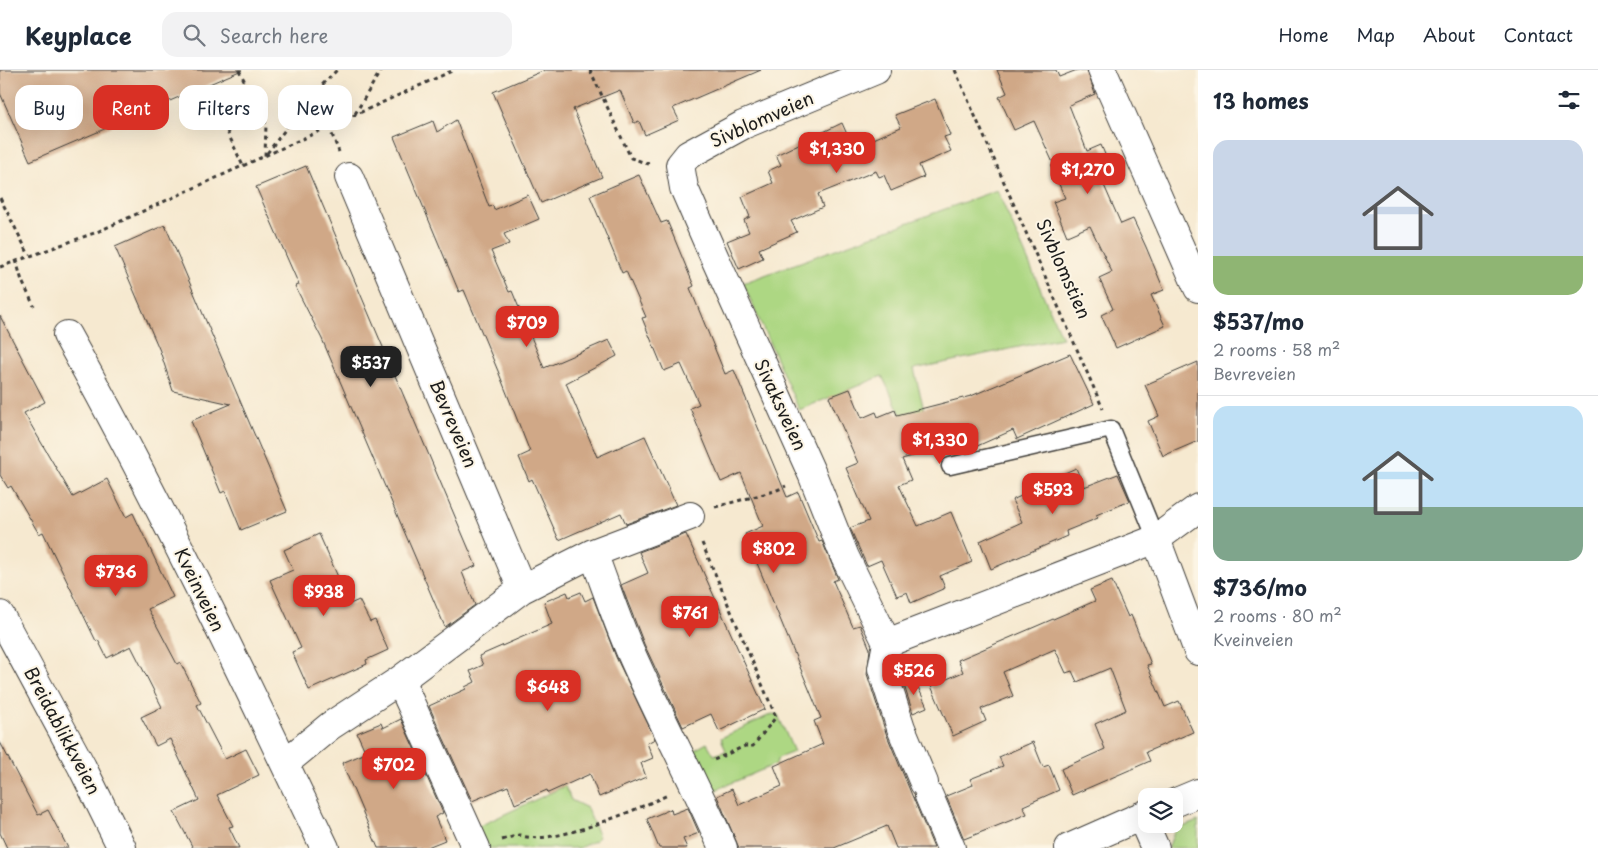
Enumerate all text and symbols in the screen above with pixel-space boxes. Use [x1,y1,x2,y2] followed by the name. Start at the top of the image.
[162,12,512,57] search box
[25,17,132,53] text: Keyplace
[180,21,208,49] icon: search
[220,21,328,49] text: Search here
[1278,21,1328,48] text: Home
[1356,21,1395,48] text: Map
[1423,21,1475,48] text: About
[1503,21,1573,48] text: Contact
[705,84,818,154] street label: Sivblomveien
[1213,84,1309,116] text: 13 homes
[15,85,83,130] chip: Buy
[93,85,169,130] chip: Rent
[179,85,268,130] chip: Filters
[278,85,352,130] chip: New
[1555,86,1583,114] icon: filters
[796,132,878,174] pin: $1,330
[809,136,865,160] text: $1,330
[1047,152,1129,195] pin: $1,270
[1061,157,1115,181] text: $1,270
[1353,173,1443,263] icon: home
[1030,214,1098,323] street label: Sivblomstien
[1213,305,1304,337] text: $537/mo
[497,306,557,348] pin: $709
[507,310,547,334] text: $709
[1213,337,1340,361] text: 2 rooms · 58 m²
[341,346,401,388] pin: $537
[352,350,390,374] text: $537
[748,354,814,455] street label: Sivaksveien
[1213,361,1296,385] text: Bevreveien
[424,375,485,472] street label: Bevreveien
[899,422,981,465] pin: $1,330
[912,427,968,451] text: $1,330
[1353,438,1443,528] icon: home
[1023,472,1083,515] pin: $593
[1033,477,1073,501] text: $593
[744,532,804,574] pin: $802
[753,536,795,560] text: $802
[168,543,232,636] street label: Kveinveien
[86,554,146,597] pin: $736
[95,559,137,583] text: $736
[1213,571,1307,603] text: $736/mo
[294,574,354,617] pin: $938
[304,579,344,603] text: $938
[660,596,720,638] pin: $761
[672,600,708,624] text: $761
[1213,603,1342,627] text: 2 rooms · 80 m²
[1213,627,1293,651] text: Kveinveien
[884,654,944,696] pin: $526
[893,658,935,682] text: $526
[18,662,108,799] street label: Breidablikkveien
[518,670,578,712] pin: $648
[527,674,569,698] text: $648
[364,748,424,790] pin: $702
[373,752,415,776] text: $702
[1138,788,1183,833] map controls
[1138,788,1183,833] button: layers

